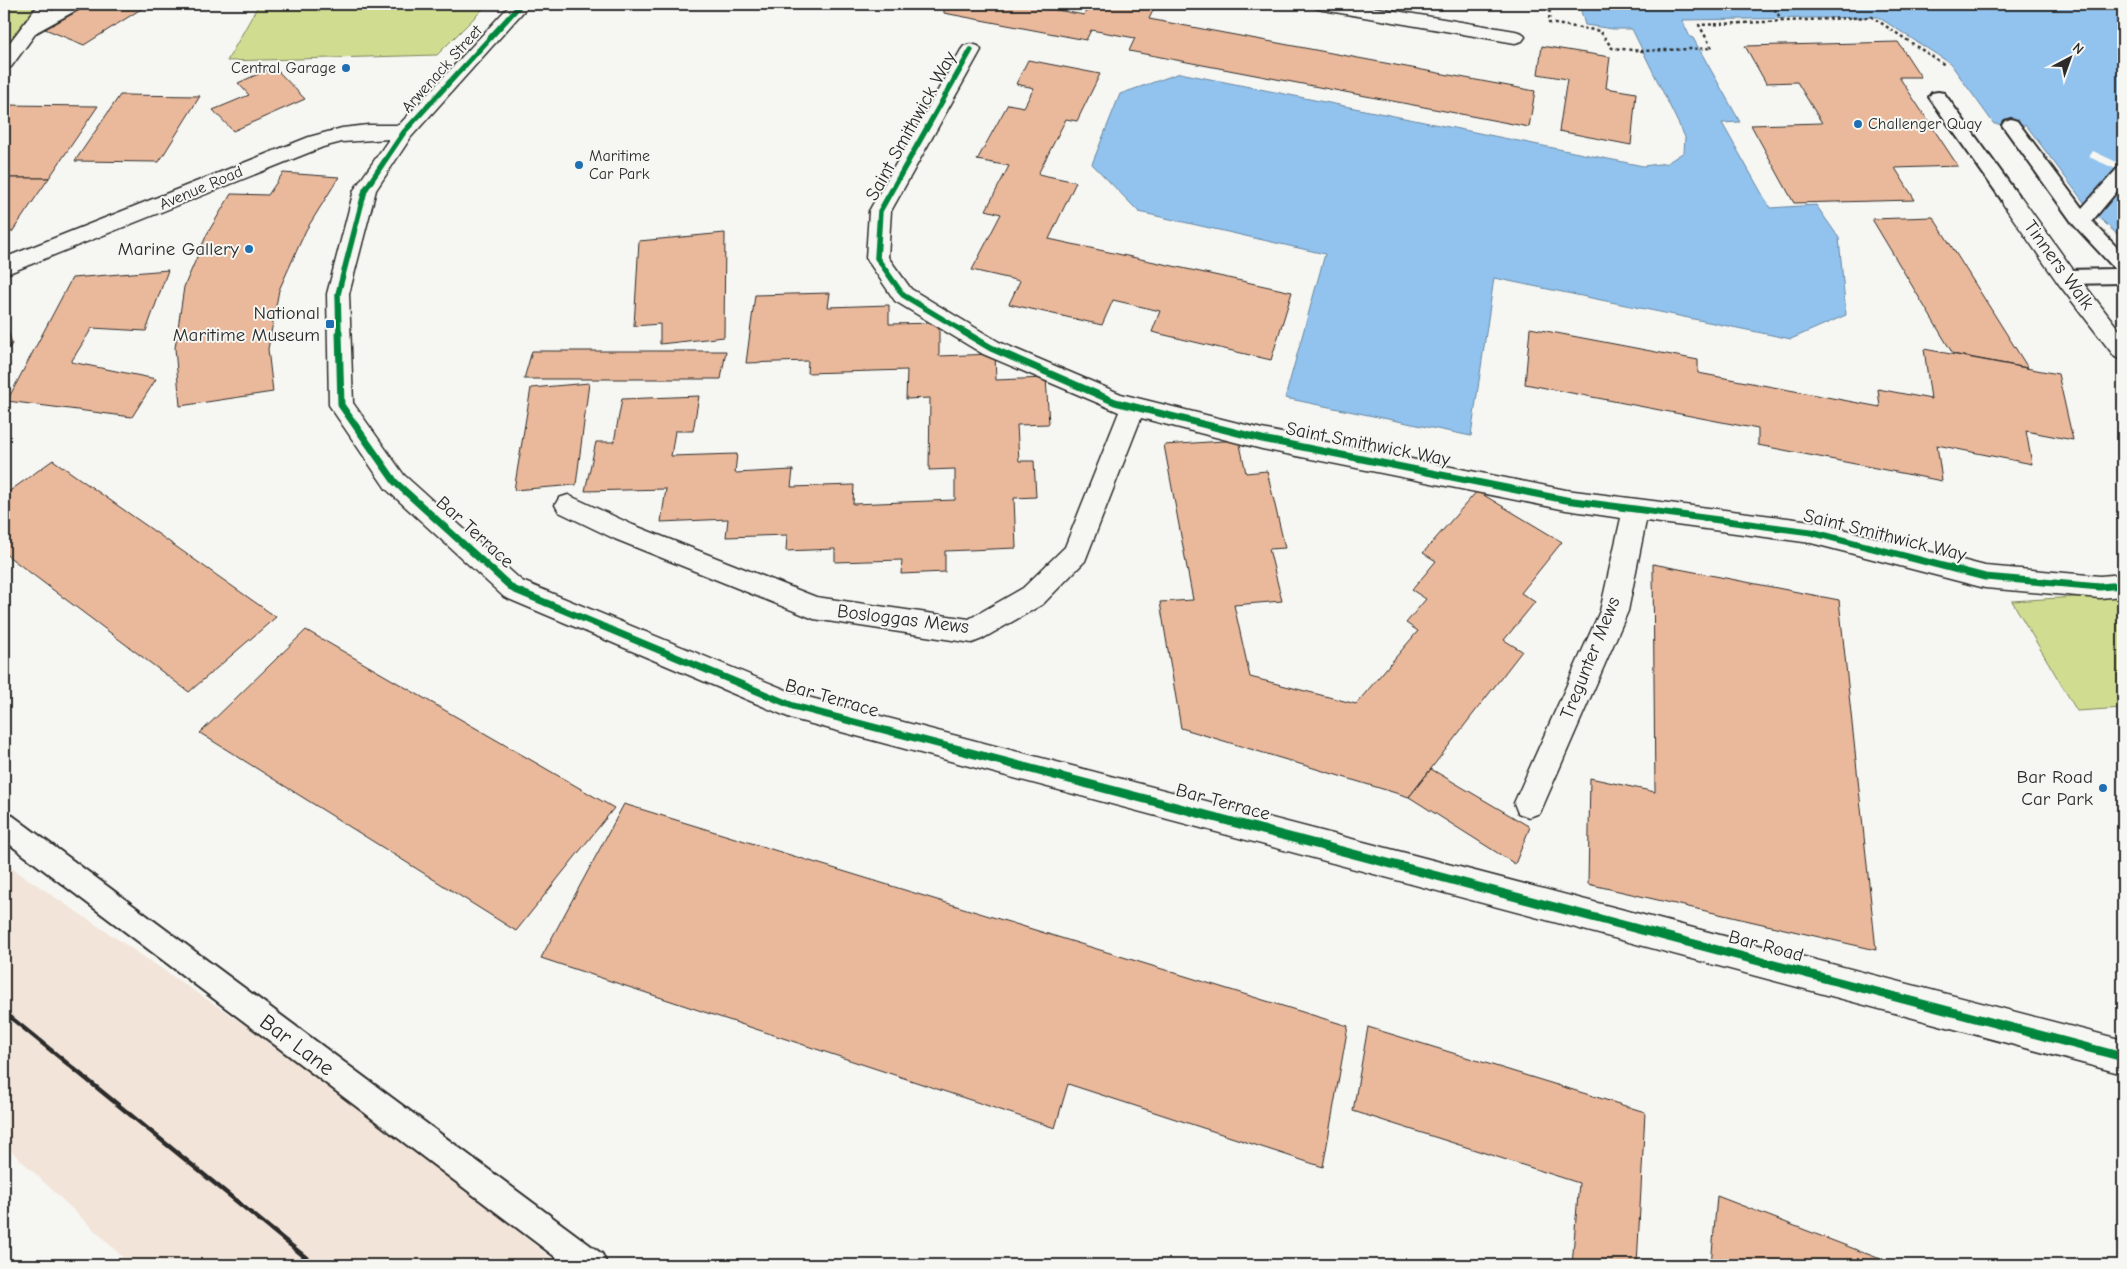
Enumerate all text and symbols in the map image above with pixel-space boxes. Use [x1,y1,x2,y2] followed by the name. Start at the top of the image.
[398,21,486,116] street label: Arwenack Street
[2044,32,2094,82] north arrow
[2069,39,2087,58] text: N
[861,47,961,204] street label: Saint Smithwick Way
[231,59,336,77] place label: Central Garage
[340,62,352,74] marker: Central Garage
[1868,115,1982,133] place label: Challenger Quay
[1852,118,1864,130] marker: Challenger Quay
[589,147,650,183] place label: Maritime Car Park
[573,159,585,171] marker: Maritime Car Park
[157,162,245,214] street label: Avenue Road
[2019,216,2099,315] street label: Tinners Walk
[118,238,239,260] place label: Marine Gallery
[243,243,255,255] marker: Marine Gallery
[173,302,320,346] place label: National Maritime Museum
[324,318,336,330] marker: National Maritime Museum
[1284,417,1452,471] street label: Saint Smithwick Way
[432,492,518,572] street label: Bar Terrace
[1801,504,1969,566] street label: Saint Smithwick Way
[1555,594,1625,722] street label: Tregunter Mews
[836,600,970,638] street label: Bosloggas Mews
[783,674,881,722] street label: Bar Terrace
[2017,766,2094,810] place label: Bar Road Car Park
[1173,779,1273,825] street label: Bar Terrace
[2097,782,2109,794] marker: Bar Road Car Park
[1726,925,1806,967] street label: Bar Road
[255,1009,339,1081] street label: Bar Lane

